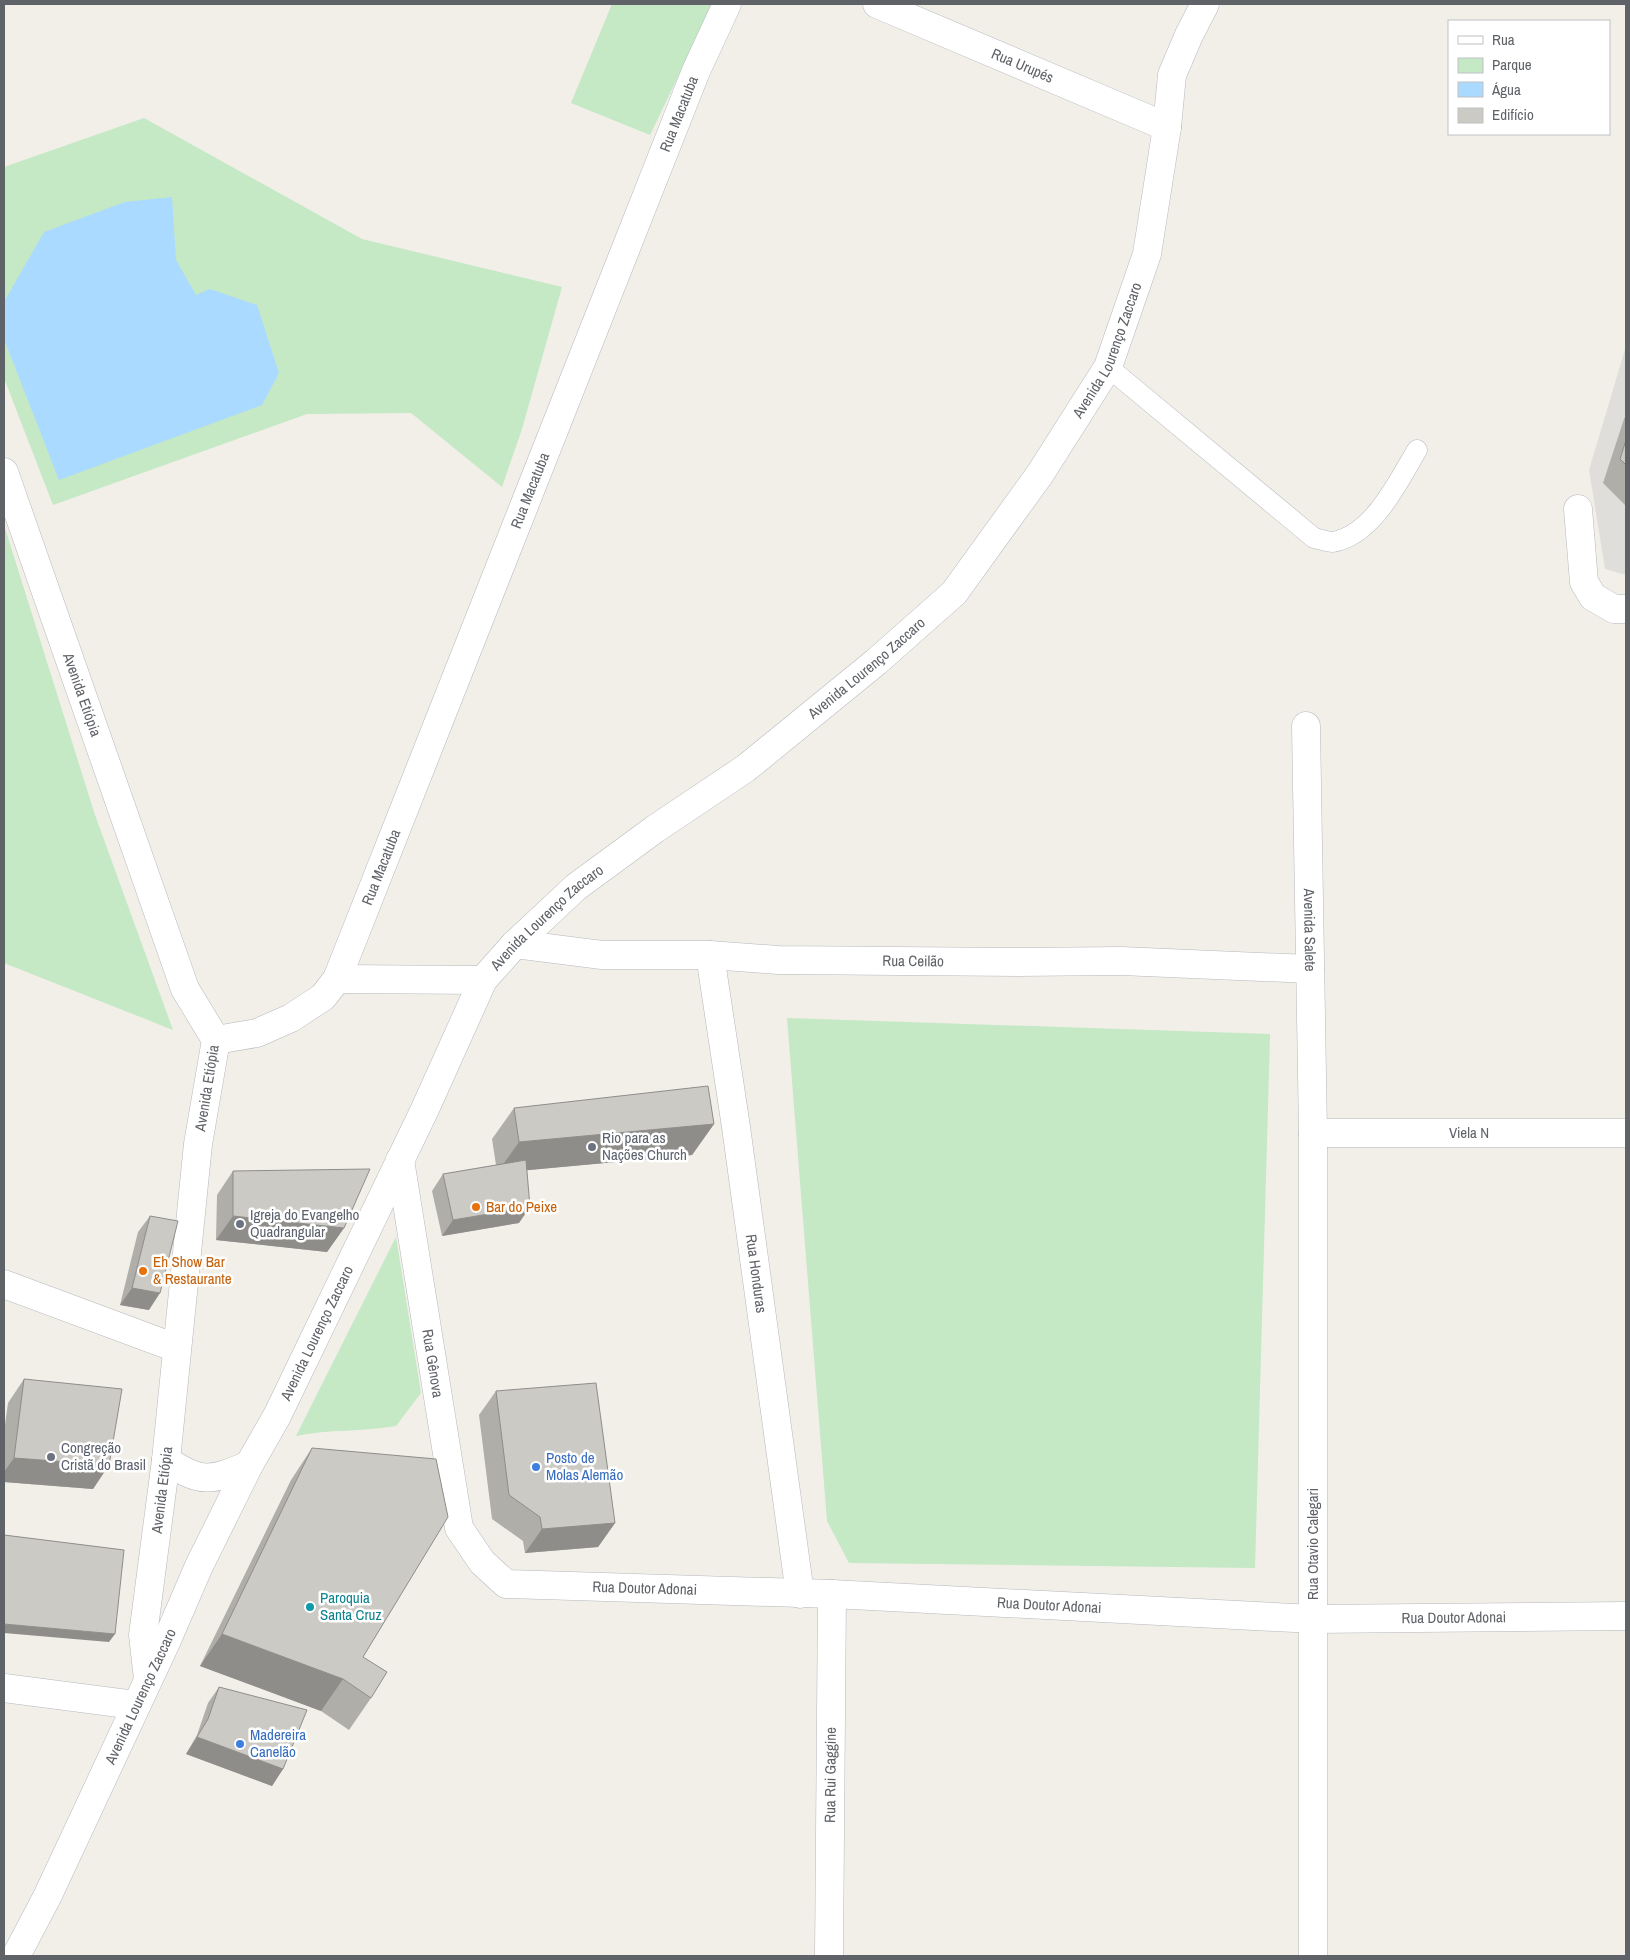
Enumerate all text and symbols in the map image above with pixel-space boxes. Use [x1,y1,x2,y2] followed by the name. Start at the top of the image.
[1448,20,1610,135] legend
[1492,29,1515,50] text: Rua
[988,43,1057,88] street label: Rua Urupés
[1492,54,1532,75] text: Parque
[654,73,703,155] street label: Rua Macatuba
[1491,79,1521,100] text: Água
[1492,104,1534,125] text: Edifício
[1067,279,1146,423] street label: Avenida Lourenço Zaccaro
[505,449,554,532] street label: Rua Macatuba
[802,612,930,724] street label: Avenida Lourenço Zaccaro
[58,649,107,739] street label: Avenida Etiópia
[356,826,405,908] street label: Rua Macatuba
[485,859,608,975] street label: Avenida Lourenço Zaccaro
[1299,887,1321,972] street label: Avenida Salete
[882,950,944,971] street label: Rua Ceilão
[189,1043,224,1134] street label: Avenida Etiópia
[1449,1122,1489,1143] street label: Viela N
[602,1127,687,1165] place label: Rio para as Nações Church
[586,1141,598,1153] marker: Rio para as Nações Church
[486,1196,557,1217] place label: Bar do Peixe
[470,1201,482,1213] marker: Bar do Peixe
[250,1204,360,1242] place label: Igreja do Evangelho Quadrangular
[234,1218,246,1230] marker: Igreja do Evangelho Quadrangular
[741,1233,772,1314] street label: Rua Honduras
[153,1251,232,1289] place label: Eh Show Bar & Restaurante
[275,1262,358,1405] street label: Avenida Lourenço Zaccaro
[137,1265,149,1277] marker: Eh Show Bar & Restaurante
[417,1328,449,1399] street label: Rua Gênova
[61,1437,146,1475] place label: Congreção Cristã do Brasil
[146,1445,177,1536] street label: Avenida Etiópia
[546,1447,623,1485] place label: Posto de Molas Alemão
[45,1451,57,1463] marker: Congreção Cristã do Brasil
[530,1461,542,1473] marker: Posto de Molas Alemão
[1302,1488,1323,1600] street label: Rua Otavio Calegari
[592,1576,697,1600] street label: Rua Doutor Adonai
[320,1587,382,1625] place label: Paroquia Santa Cruz
[996,1592,1102,1618] street label: Rua Doutor Adonai
[304,1601,316,1613] marker: Paroquia Santa Cruz
[1401,1606,1506,1628] street label: Rua Doutor Adonai
[99,1625,181,1768] street label: Avenida Lourenço Zaccaro
[250,1724,306,1762] place label: Madereira Canelão
[819,1727,841,1823] street label: Rua Rui Gaggine
[234,1738,246,1750] marker: Madereira Canelão

